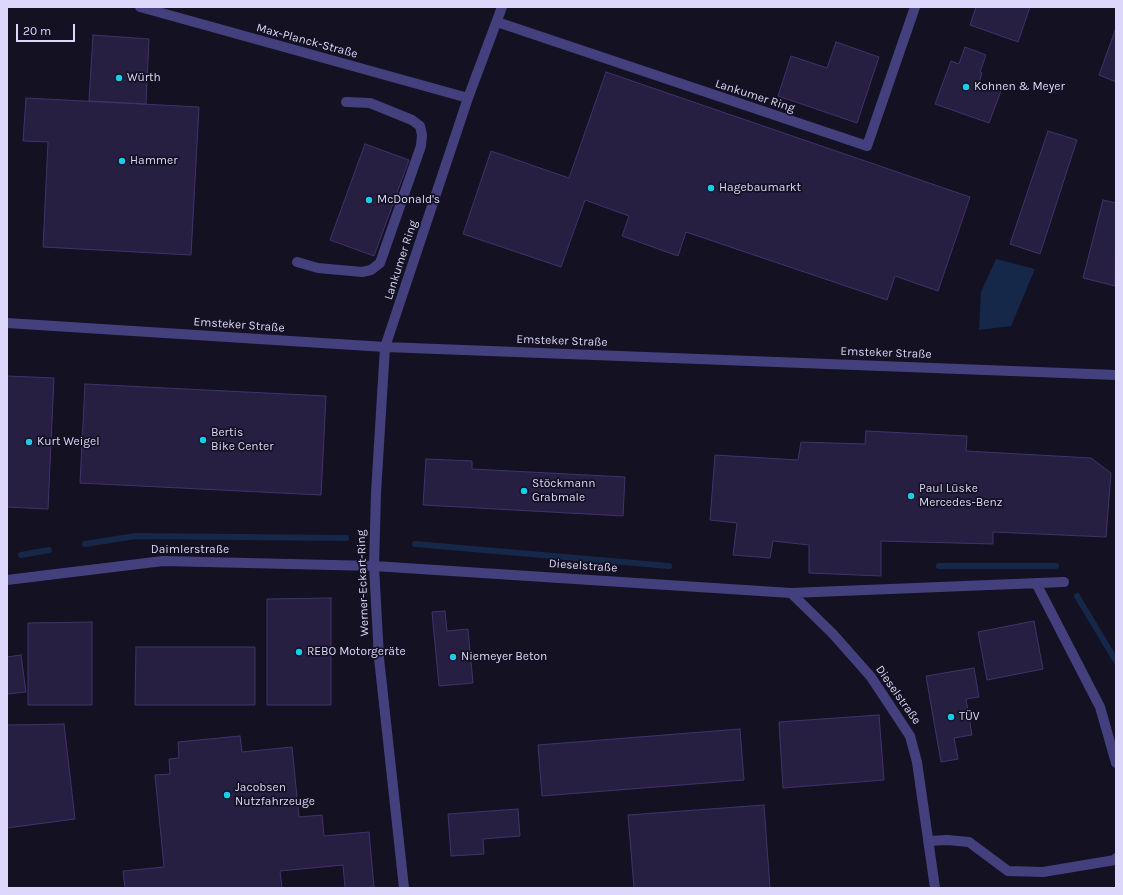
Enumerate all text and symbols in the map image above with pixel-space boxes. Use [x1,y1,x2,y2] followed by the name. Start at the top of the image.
[18,16,77,42] scale bar
[255,21,359,61] street label: Max-Planck-Straße
[23,24,51,38] text: 20 m
[127,71,161,85] place label: Würth
[114,73,124,83] marker: Würth
[713,76,797,116] street label: Lankumer Ring
[974,80,1065,94] place label: Kohnen & Meyer
[961,82,971,92] marker: Kohnen & Meyer
[130,154,178,168] place label: Hammer
[117,156,127,166] marker: Hammer
[719,181,801,195] place label: Hagebaumarkt
[706,183,716,193] marker: Hagebaumarkt
[377,193,440,207] place label: McDonald's
[364,195,374,205] marker: McDonald's
[381,218,421,302] street label: Lankumer Ring
[193,315,285,335] street label: Emsteker Straße
[516,332,608,350] street label: Emsteker Straße
[840,344,932,362] street label: Emsteker Straße
[211,426,274,454] place label: Bertis Bike Center
[37,435,100,449] place label: Kurt Weigel
[198,435,208,445] marker: Bertis Bike Center
[24,437,34,447] marker: Kurt Weigel
[532,477,596,505] place label: Stöckmann Grabmale
[919,482,1002,510] place label: Paul Lüske Mercedes-Benz
[519,486,529,496] marker: Stöckmann Grabmale
[906,491,916,501] marker: Paul Lüske Mercedes-Benz
[354,529,372,637] street label: Werner-Eckart-Ring
[151,543,229,557] street label: Daimlerstraße
[548,556,618,576] street label: Dieselstraße
[307,645,406,659] place label: REBO Motorgeräte
[294,647,304,657] marker: REBO Motorgeräte
[461,650,547,664] place label: Niemeyer Beton
[448,652,458,662] marker: Niemeyer Beton
[872,663,924,727] street label: Dieselstraße
[959,710,980,724] place label: TÜV
[946,712,956,722] marker: TÜV
[235,781,315,809] place label: Jacobsen Nutzfahrzeuge
[222,790,232,800] marker: Jacobsen Nutzfahrzeuge

